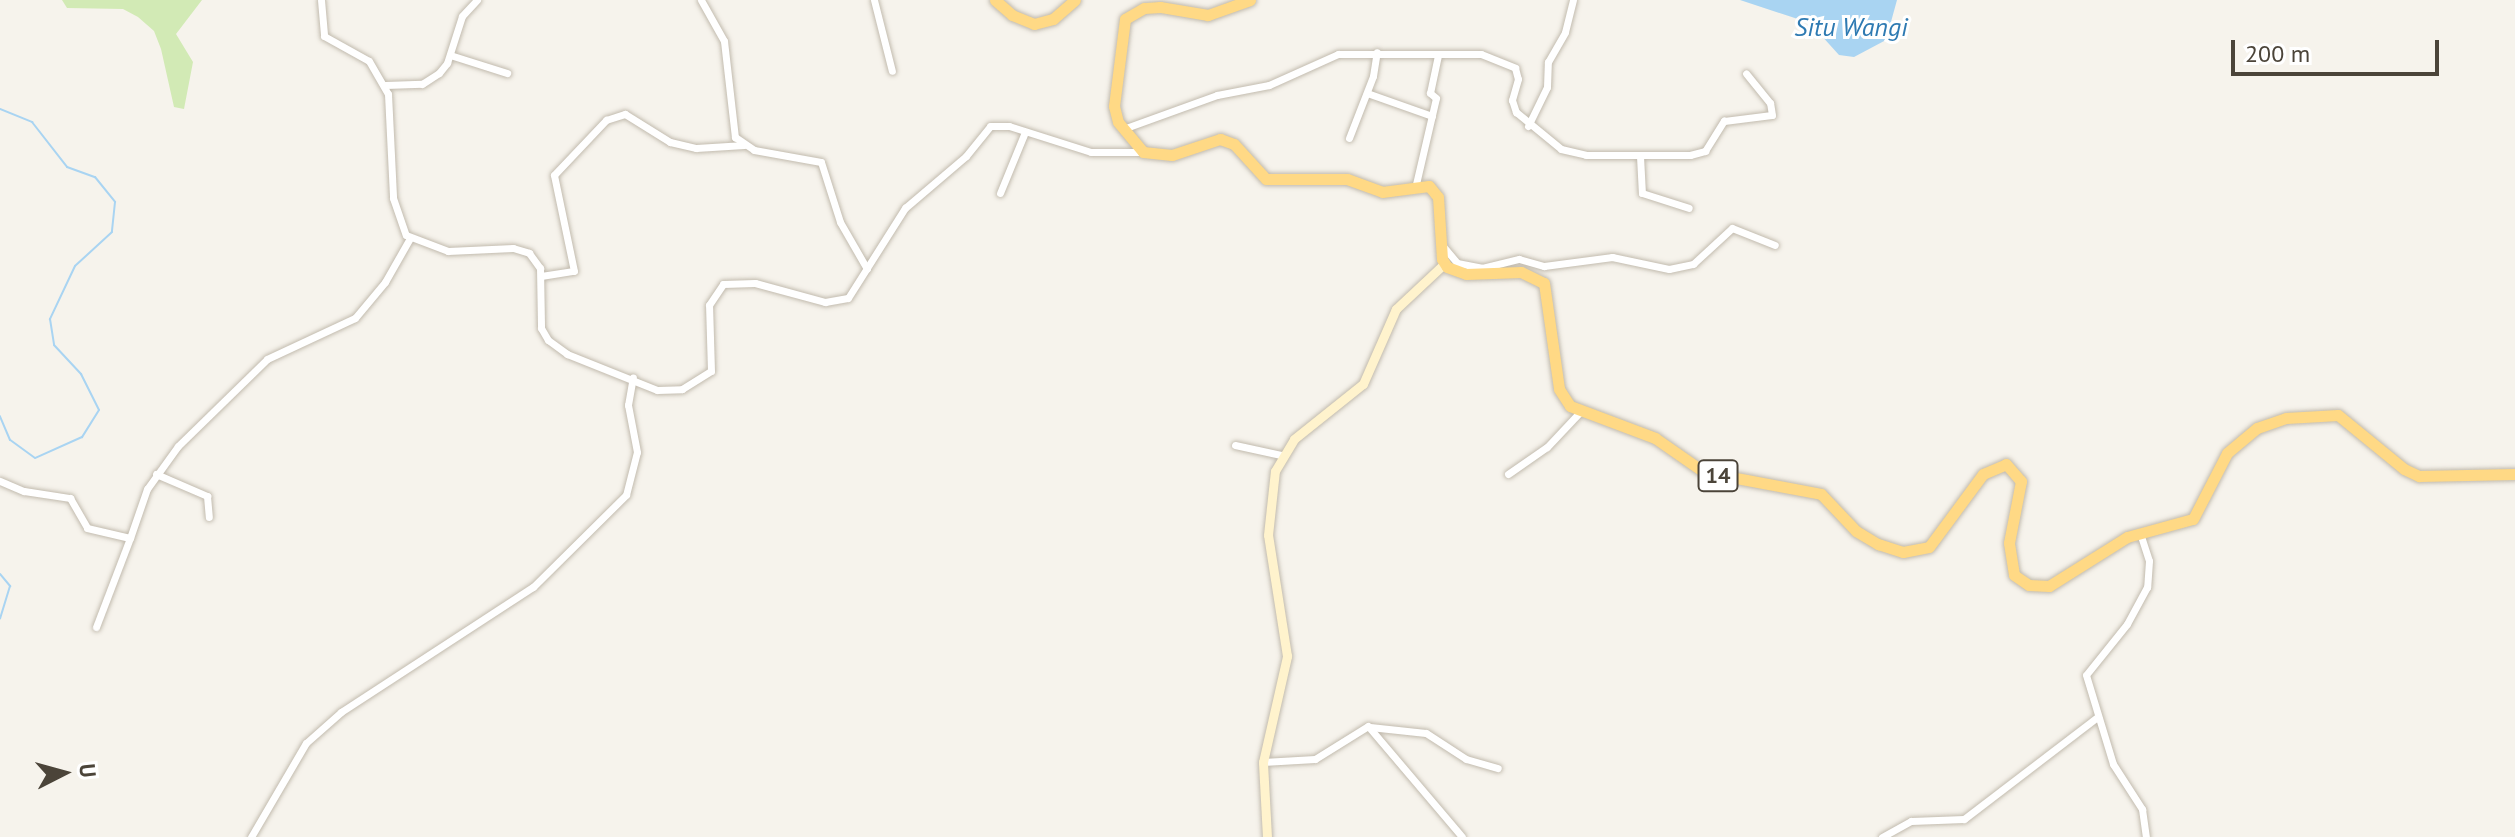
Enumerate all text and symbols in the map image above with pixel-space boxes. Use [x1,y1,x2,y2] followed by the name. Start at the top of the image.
[1794,11,1908,43] water label: Situ Wangi
[2235,24,2443,74] scale bar
[2245,38,2310,69] text: 200 m
[1696,458,1740,494] road number: 14
[24,733,104,813] north arrow
[73,762,103,779] text: U

